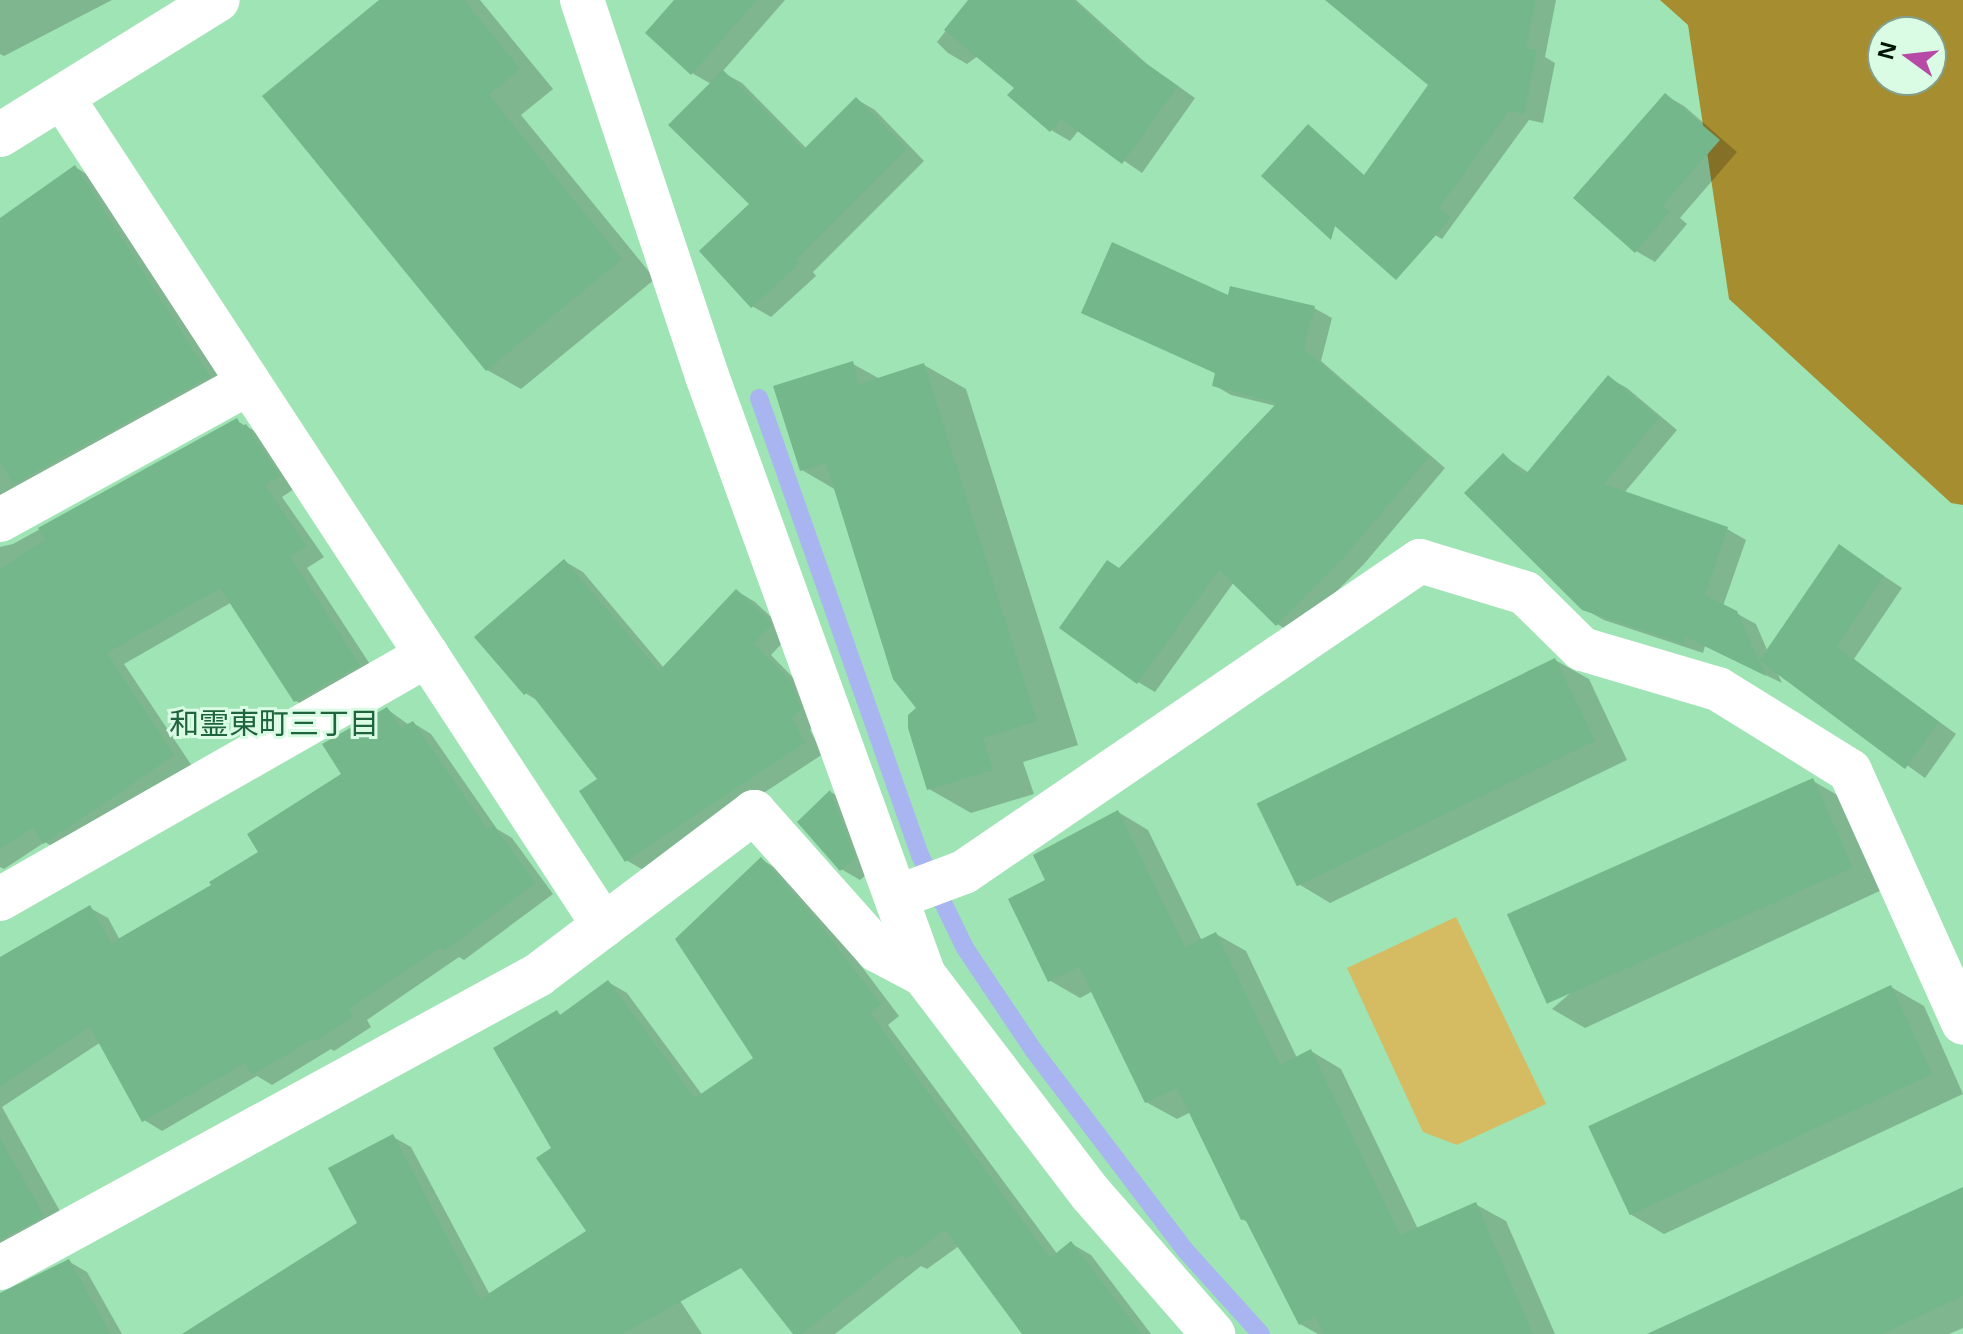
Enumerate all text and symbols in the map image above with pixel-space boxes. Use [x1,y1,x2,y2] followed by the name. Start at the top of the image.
[1867,16,1947,96] north arrow
[1869,38,1903,63] text: N
[169,705,379,741] district label: 和霊東町三丁目

